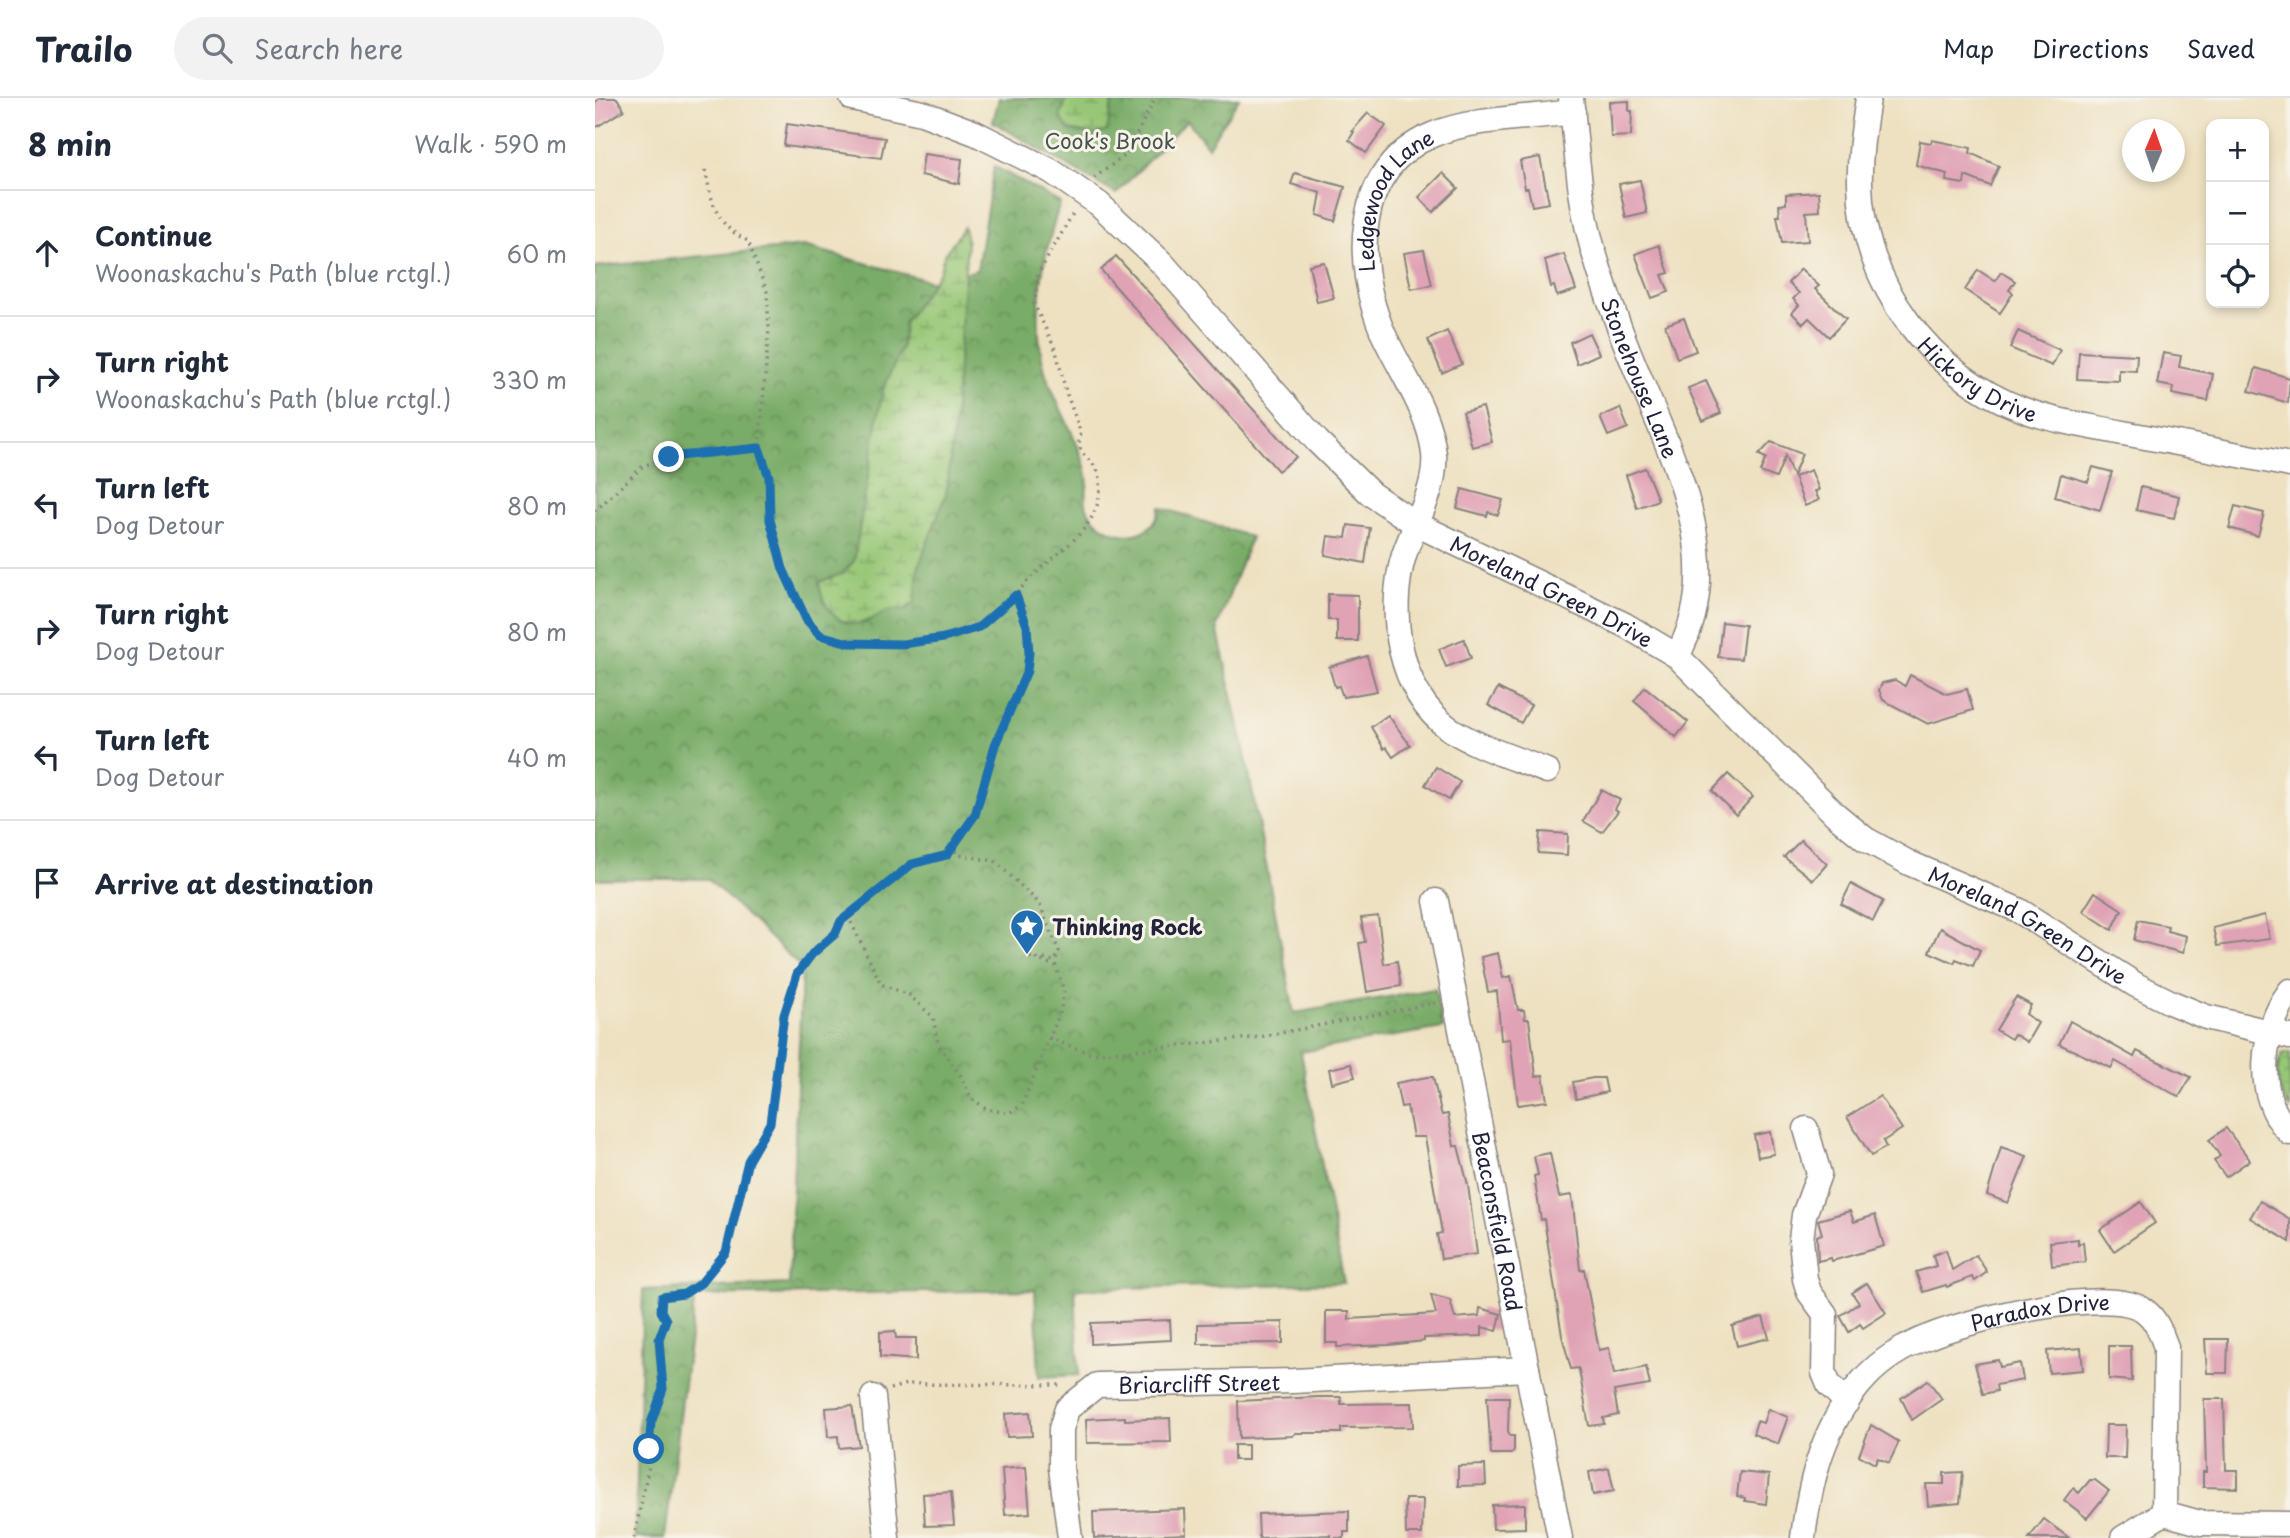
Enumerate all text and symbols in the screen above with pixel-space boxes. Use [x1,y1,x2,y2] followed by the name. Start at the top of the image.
[174,17,664,80] search box
[35,23,132,73] text: Trailo
[198,29,236,67] icon: search
[254,29,403,68] text: Search here
[1943,30,1994,66] text: Map
[2032,30,2149,66] text: Directions
[2187,30,2255,66] text: Saved
[2122,119,2185,182] north arrow
[2206,119,2269,308] map controls
[2206,119,2269,182] button: +
[1349,120,1439,273] street label: Ledgewood Lane
[28,121,112,166] text: 8 min
[1044,124,1176,156] park label: Cook's Brook
[414,126,567,161] text: Walk · 590 m
[2206,182,2269,245] button: −
[95,216,212,255] text: Continue
[28,234,66,272] icon: ahead
[507,236,567,271] text: 60 m
[2206,245,2269,308] button: locate
[95,255,451,290] text: Woonaskachu's Path (blue rctgl.)
[1594,293,1687,463] street label: Stonehouse Lane
[1911,329,2041,429] street label: Hickory Drive
[95,342,229,381] text: Turn right
[28,360,66,398] icon: right
[491,362,567,397] text: 330 m
[95,381,451,416] text: Woonaskachu's Path (blue rctgl.)
[653,441,684,472] route end
[95,468,210,507] text: Turn left
[28,486,66,524] icon: left
[507,488,567,523] text: 80 m
[95,507,224,542] text: Dog Detour
[1445,527,1660,655] street label: Moreland Green Drive
[95,594,229,633] text: Turn right
[28,612,66,650] icon: right
[507,614,567,649] text: 80 m
[95,633,224,668] text: Dog Detour
[95,720,210,759] text: Turn left
[28,738,66,776] icon: left
[507,740,567,775] text: 40 m
[95,759,224,794] text: Dog Detour
[1923,857,2134,992] street label: Moreland Green Drive
[28,864,66,902] icon: arrive
[95,864,374,903] text: Arrive at destination
[1008,907,1046,956] place icon: Thinking Rock
[1052,910,1203,942] place label: Thinking Rock
[1465,1128,1531,1314] street label: Beaconsfield Road
[1967,1285,2110,1338] street label: Paradox Drive
[1118,1365,1280,1401] street label: Briarcliff Street
[633,1433,664,1464] route start

